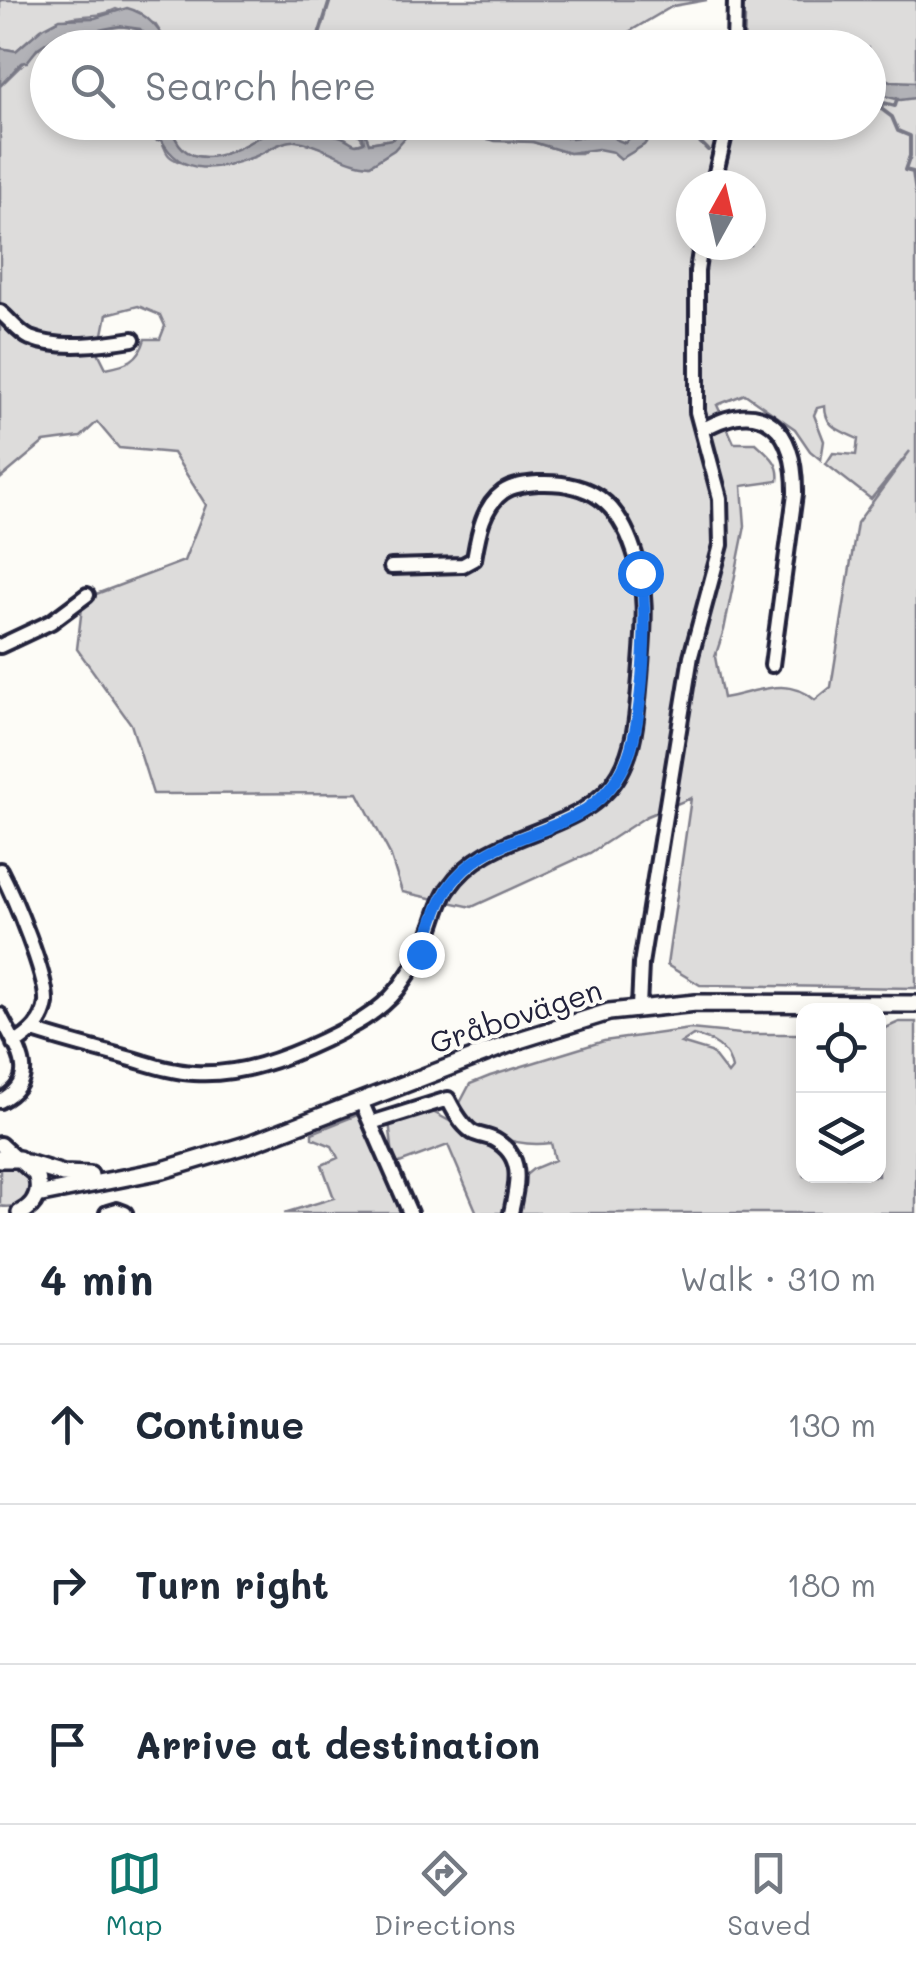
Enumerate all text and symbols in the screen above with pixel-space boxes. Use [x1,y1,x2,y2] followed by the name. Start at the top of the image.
[30,30,886,140] search box
[65,58,120,113] icon: search
[145,60,376,110] text: Search here
[676,170,766,260] north arrow
[618,551,664,597] route start
[399,932,445,978] route end
[424,968,607,1062] street label: Gråbovägen
[796,1003,886,1183] map controls
[796,1003,886,1093] button: locate
[796,1093,886,1183] button: layers
[40,1251,153,1306] text: 4 min
[680,1257,876,1299] text: Walk · 310 m
[40,1397,95,1452] icon: ahead
[135,1399,304,1449] text: Continue
[787,1403,876,1445] text: 130 m
[40,1557,95,1612] icon: right
[135,1559,329,1609] text: Turn right
[787,1563,876,1605] text: 180 m
[40,1717,95,1772] icon: arrive
[135,1719,540,1769] text: Arrive at destination
[106,1846,163,1942] tab: Map
[374,1846,516,1942] tab: Directions
[727,1846,810,1942] tab: Saved

